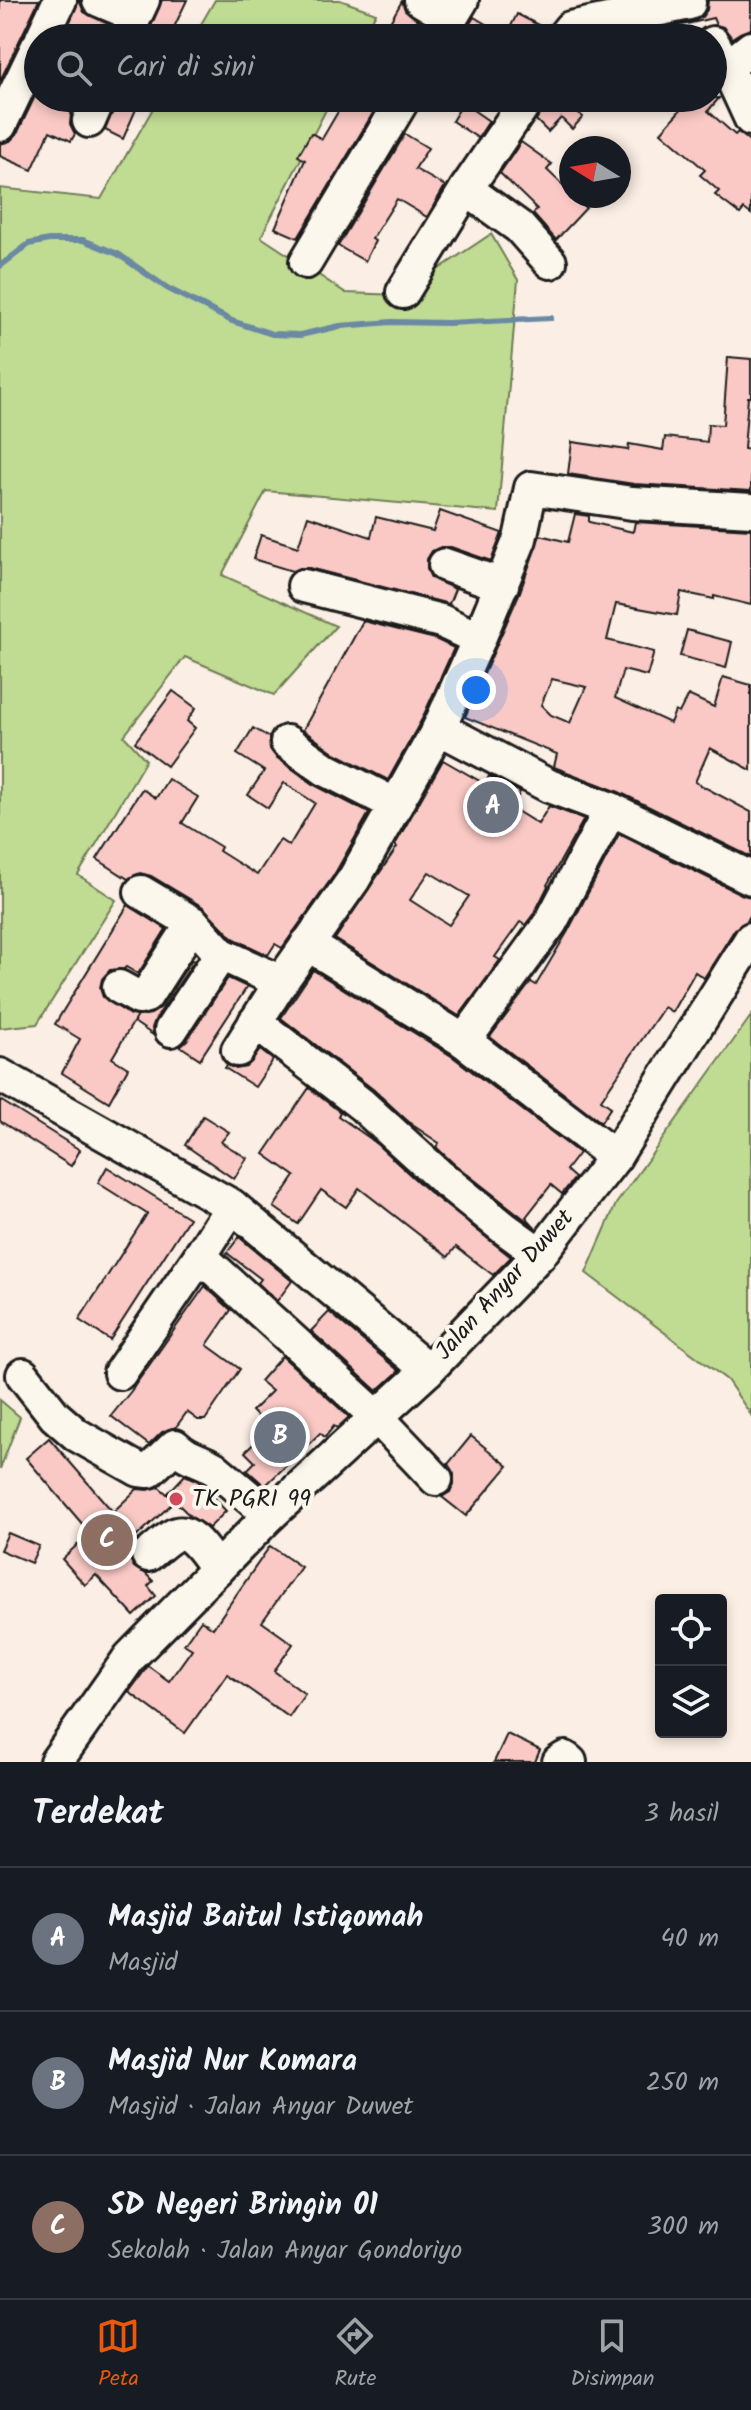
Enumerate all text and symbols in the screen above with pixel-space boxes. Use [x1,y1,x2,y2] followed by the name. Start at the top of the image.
[24,24,727,112] search box
[116,44,254,92] text: Cari di sini
[52,46,96,90] icon: search
[559,136,631,208] north arrow
[456,670,496,710] your location
[467,777,519,837] pin: A
[426,1200,584,1370] street label: Jalan Anyar Duwet
[254,1407,306,1467] pin: B
[192,1480,311,1519] place label: TK PGRI 99
[167,1490,185,1508] marker: TK PGRI 99
[81,1510,133,1570] pin: C
[655,1594,727,1738] map controls
[655,1594,727,1666] button: locate
[655,1666,727,1738] button: layers
[32,1787,164,1841] text: Terdekat
[644,1793,719,1835] text: 3 hasil
[108,1894,423,1942] text: Masjid Baitul Istiqomah
[50,1918,66,1960] text: A
[661,1918,719,1960] text: 40 m
[108,1942,178,1984] text: Masjid
[108,2038,357,2086] text: Masjid Nur Komara
[50,2062,66,2104] text: B
[646,2062,719,2104] text: 250 m
[108,2086,413,2128] text: Masjid · Jalan Anyar Duwet
[108,2182,378,2230] text: SD Negeri Bringin 01
[50,2206,66,2248] text: C
[647,2206,719,2248] text: 300 m
[108,2230,462,2272] text: Sekolah · Jalan Anyar Gondoriyo
[96,2314,140,2397] tab: Peta
[333,2314,377,2397] tab: Rute
[570,2314,654,2397] tab: Disimpan

